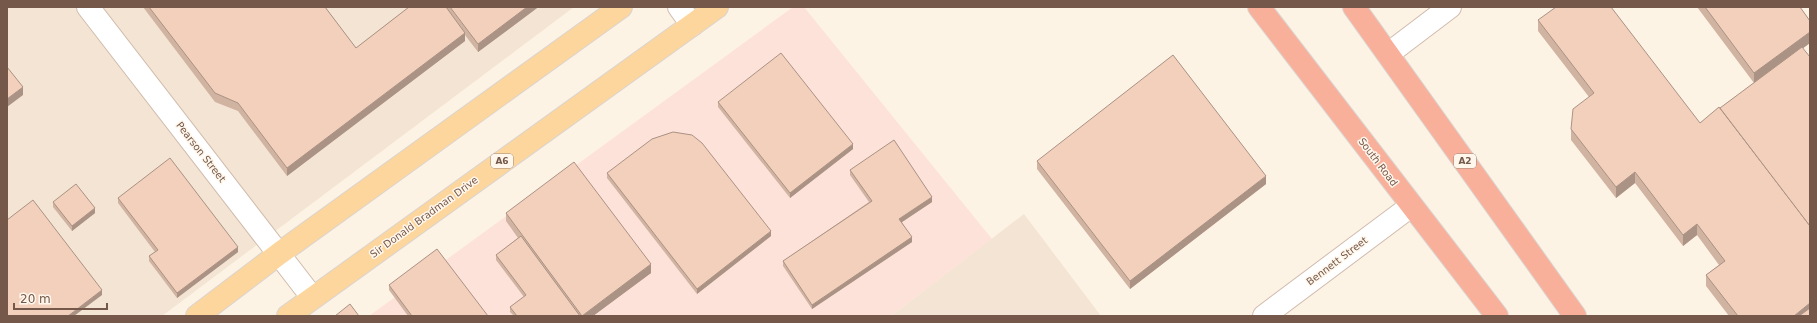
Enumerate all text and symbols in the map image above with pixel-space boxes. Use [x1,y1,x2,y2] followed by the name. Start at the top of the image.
[174,120,228,184] street label: Pearson Street
[1356,136,1400,188] street label: South Road
[491,154,513,168] road number: A6
[1454,154,1476,168] road number: A2
[368,174,480,260] street label: Sir Donald Bradman Drive
[1304,235,1370,287] street label: Bennett Street
[14,285,107,311] scale bar
[20,292,51,306] text: 20 m

